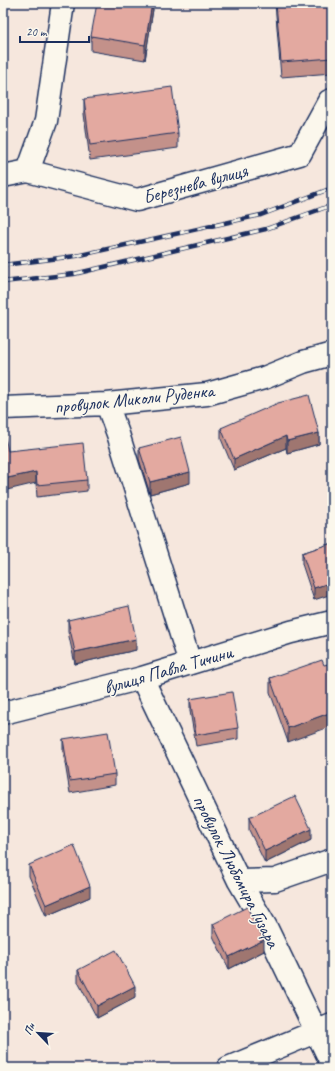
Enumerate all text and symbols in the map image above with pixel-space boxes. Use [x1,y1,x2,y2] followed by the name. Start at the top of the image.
[20,18,89,44] scale bar
[26,24,48,40] text: 20 m
[140,158,251,209] street label: Березнева вулиця
[53,378,217,419] street label: провулок Миколи Руденка
[101,640,237,700] street label: вулиця Павла Тичини
[187,791,286,953] street label: провулок Любомира Гузара
[18,1013,58,1053] north arrow
[20,1020,38,1037] text: Пн

